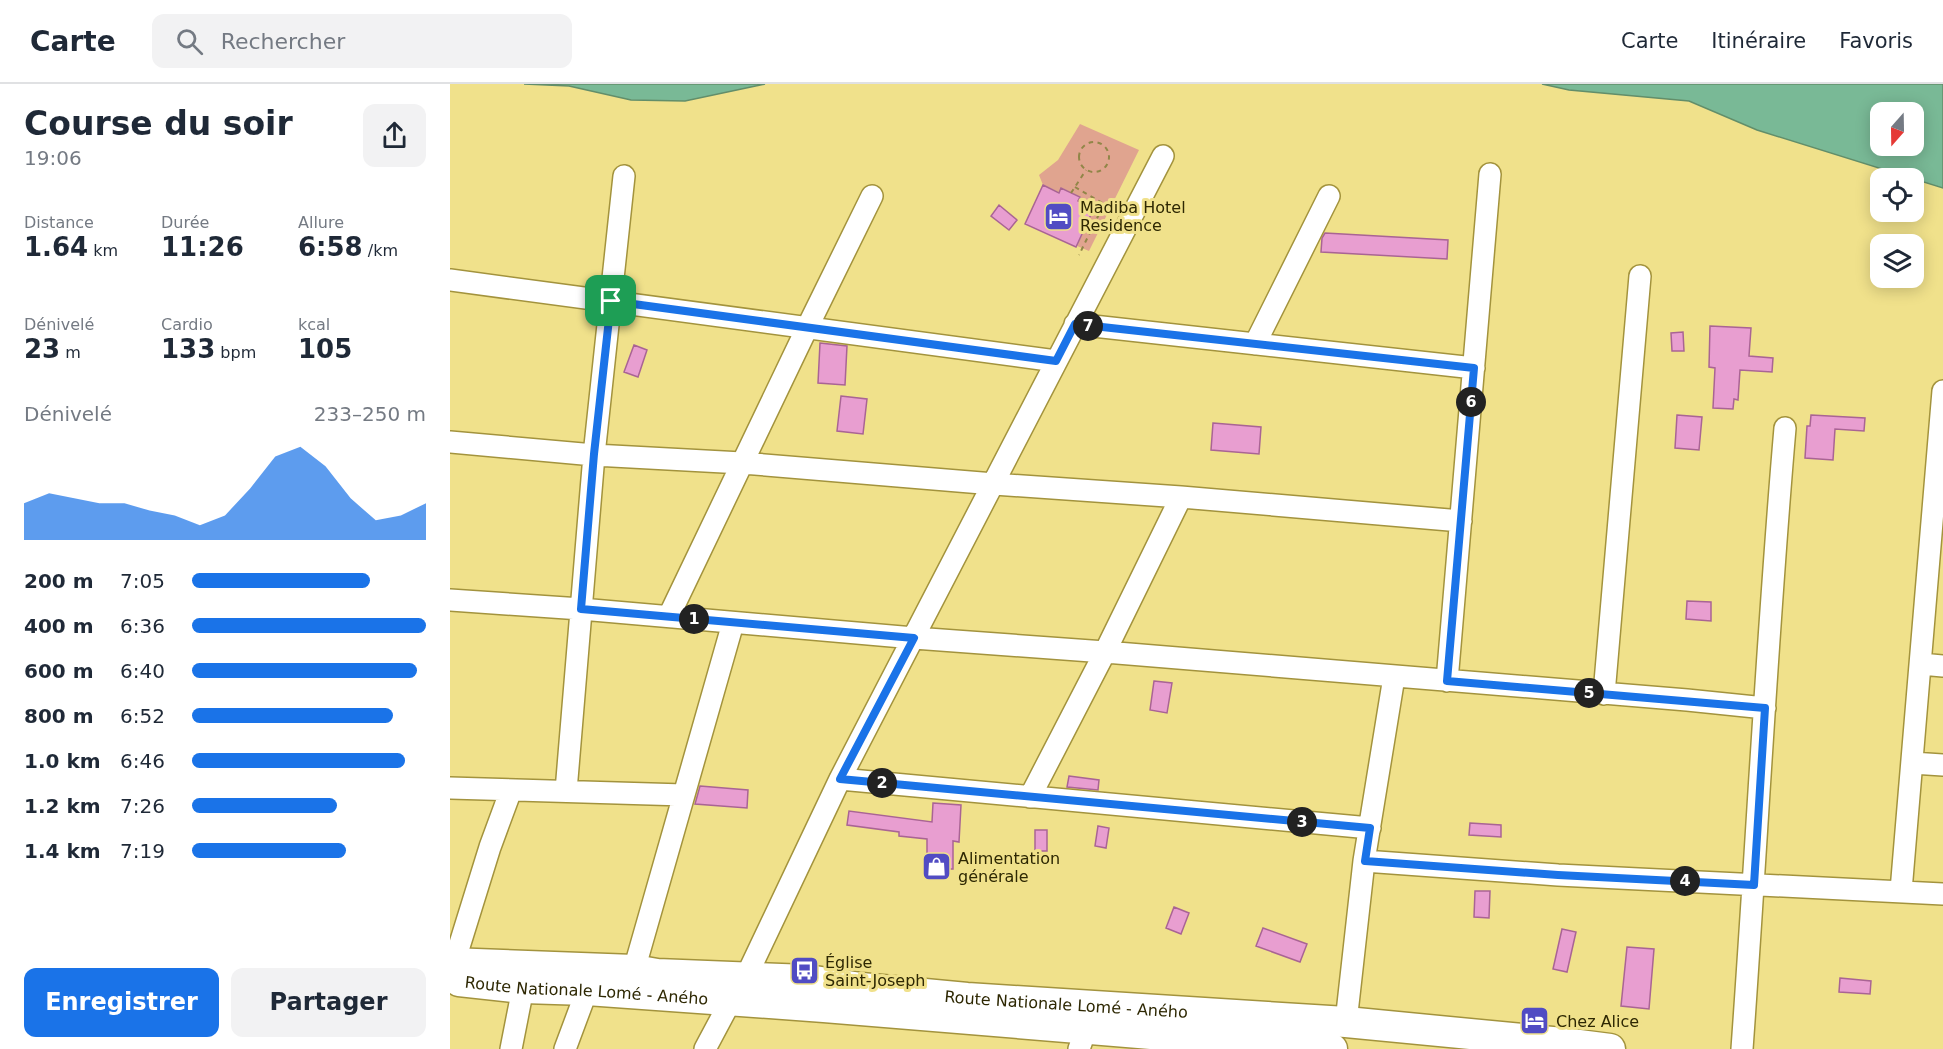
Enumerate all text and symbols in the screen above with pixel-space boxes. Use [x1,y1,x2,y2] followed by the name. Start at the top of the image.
[152,14,572,68] search box
[30,25,116,58] text: Carte
[173,25,206,58] icon: search
[221,29,345,54] text: Rechercher
[1621,29,1678,53] text: Carte
[1711,29,1806,53] text: Itinéraire
[1839,29,1913,53] text: Favoris
[1870,102,1924,156] north arrow
[1870,102,1924,288] map controls
[24,104,293,143] text: Course du soir
[363,104,426,167] button: share
[24,146,82,170] text: 19:06
[1870,168,1924,222] button: locate
[1080,198,1186,235] place label: Madiba Hotel Residence
[1043,200,1075,232] hotel icon: Madiba Hotel Residence
[24,213,94,232] text: Distance
[161,213,209,232] text: Durée
[298,213,344,232] text: Allure
[24,232,88,262] text: 1.64
[161,232,244,262] text: 11:26
[298,232,363,262] text: 6:58
[1870,234,1924,288] button: layers
[88,241,118,260] text: km
[363,241,398,260] text: /km
[585,275,636,326] pin
[594,284,627,317] icon: arrive
[1073,311,1103,341] pin: 7
[24,315,94,334] text: Dénivelé
[161,315,213,334] text: Cardio
[298,315,330,334] text: kcal
[1082,316,1094,335] text: 7
[24,334,60,364] text: 23
[161,334,215,364] text: 133
[298,334,352,364] text: 105
[60,343,81,362] text: m
[215,343,256,362] text: bpm
[1456,387,1486,417] pin: 6
[1465,392,1477,411] text: 6
[24,402,112,426] text: Dénivelé
[314,402,426,426] text: 233–250 m
[24,569,94,593] text: 200 m
[120,569,165,593] text: 7:05
[679,604,709,634] pin: 1
[688,609,700,628] text: 1
[24,614,94,638] text: 400 m
[120,614,165,638] text: 6:36
[24,659,94,683] text: 600 m
[120,659,165,683] text: 6:40
[1574,678,1604,708] pin: 5
[1583,683,1595,702] text: 5
[24,704,94,728] text: 800 m
[120,704,165,728] text: 6:52
[24,749,101,773] text: 1.0 km
[120,749,165,773] text: 6:46
[867,768,897,798] pin: 2
[876,773,888,792] text: 2
[24,794,101,818] text: 1.2 km
[120,794,165,818] text: 7:26
[1287,807,1317,837] pin: 3
[1296,812,1308,831] text: 3
[24,839,101,863] text: 1.4 km
[120,839,165,863] text: 7:19
[958,849,1060,886] place label: Alimentation générale
[921,851,953,883] shop icon: Alimentation générale
[1670,866,1700,896] pin: 4
[1679,871,1691,890] text: 4
[825,953,925,990] place label: Église Saint-Joseph
[788,955,820,987] bus stop icon: Église Saint-Joseph
[24,968,219,1037] button: Enregistrer
[231,968,426,1037] button: Partager
[464,973,709,1009] street label: Route Nationale Lomé - Aného
[944,987,1188,1022] street label: Route Nationale Lomé - Aného
[1519,1005,1551,1037] hotel icon: Chez Alice
[1556,1012,1639,1031] place label: Chez Alice

